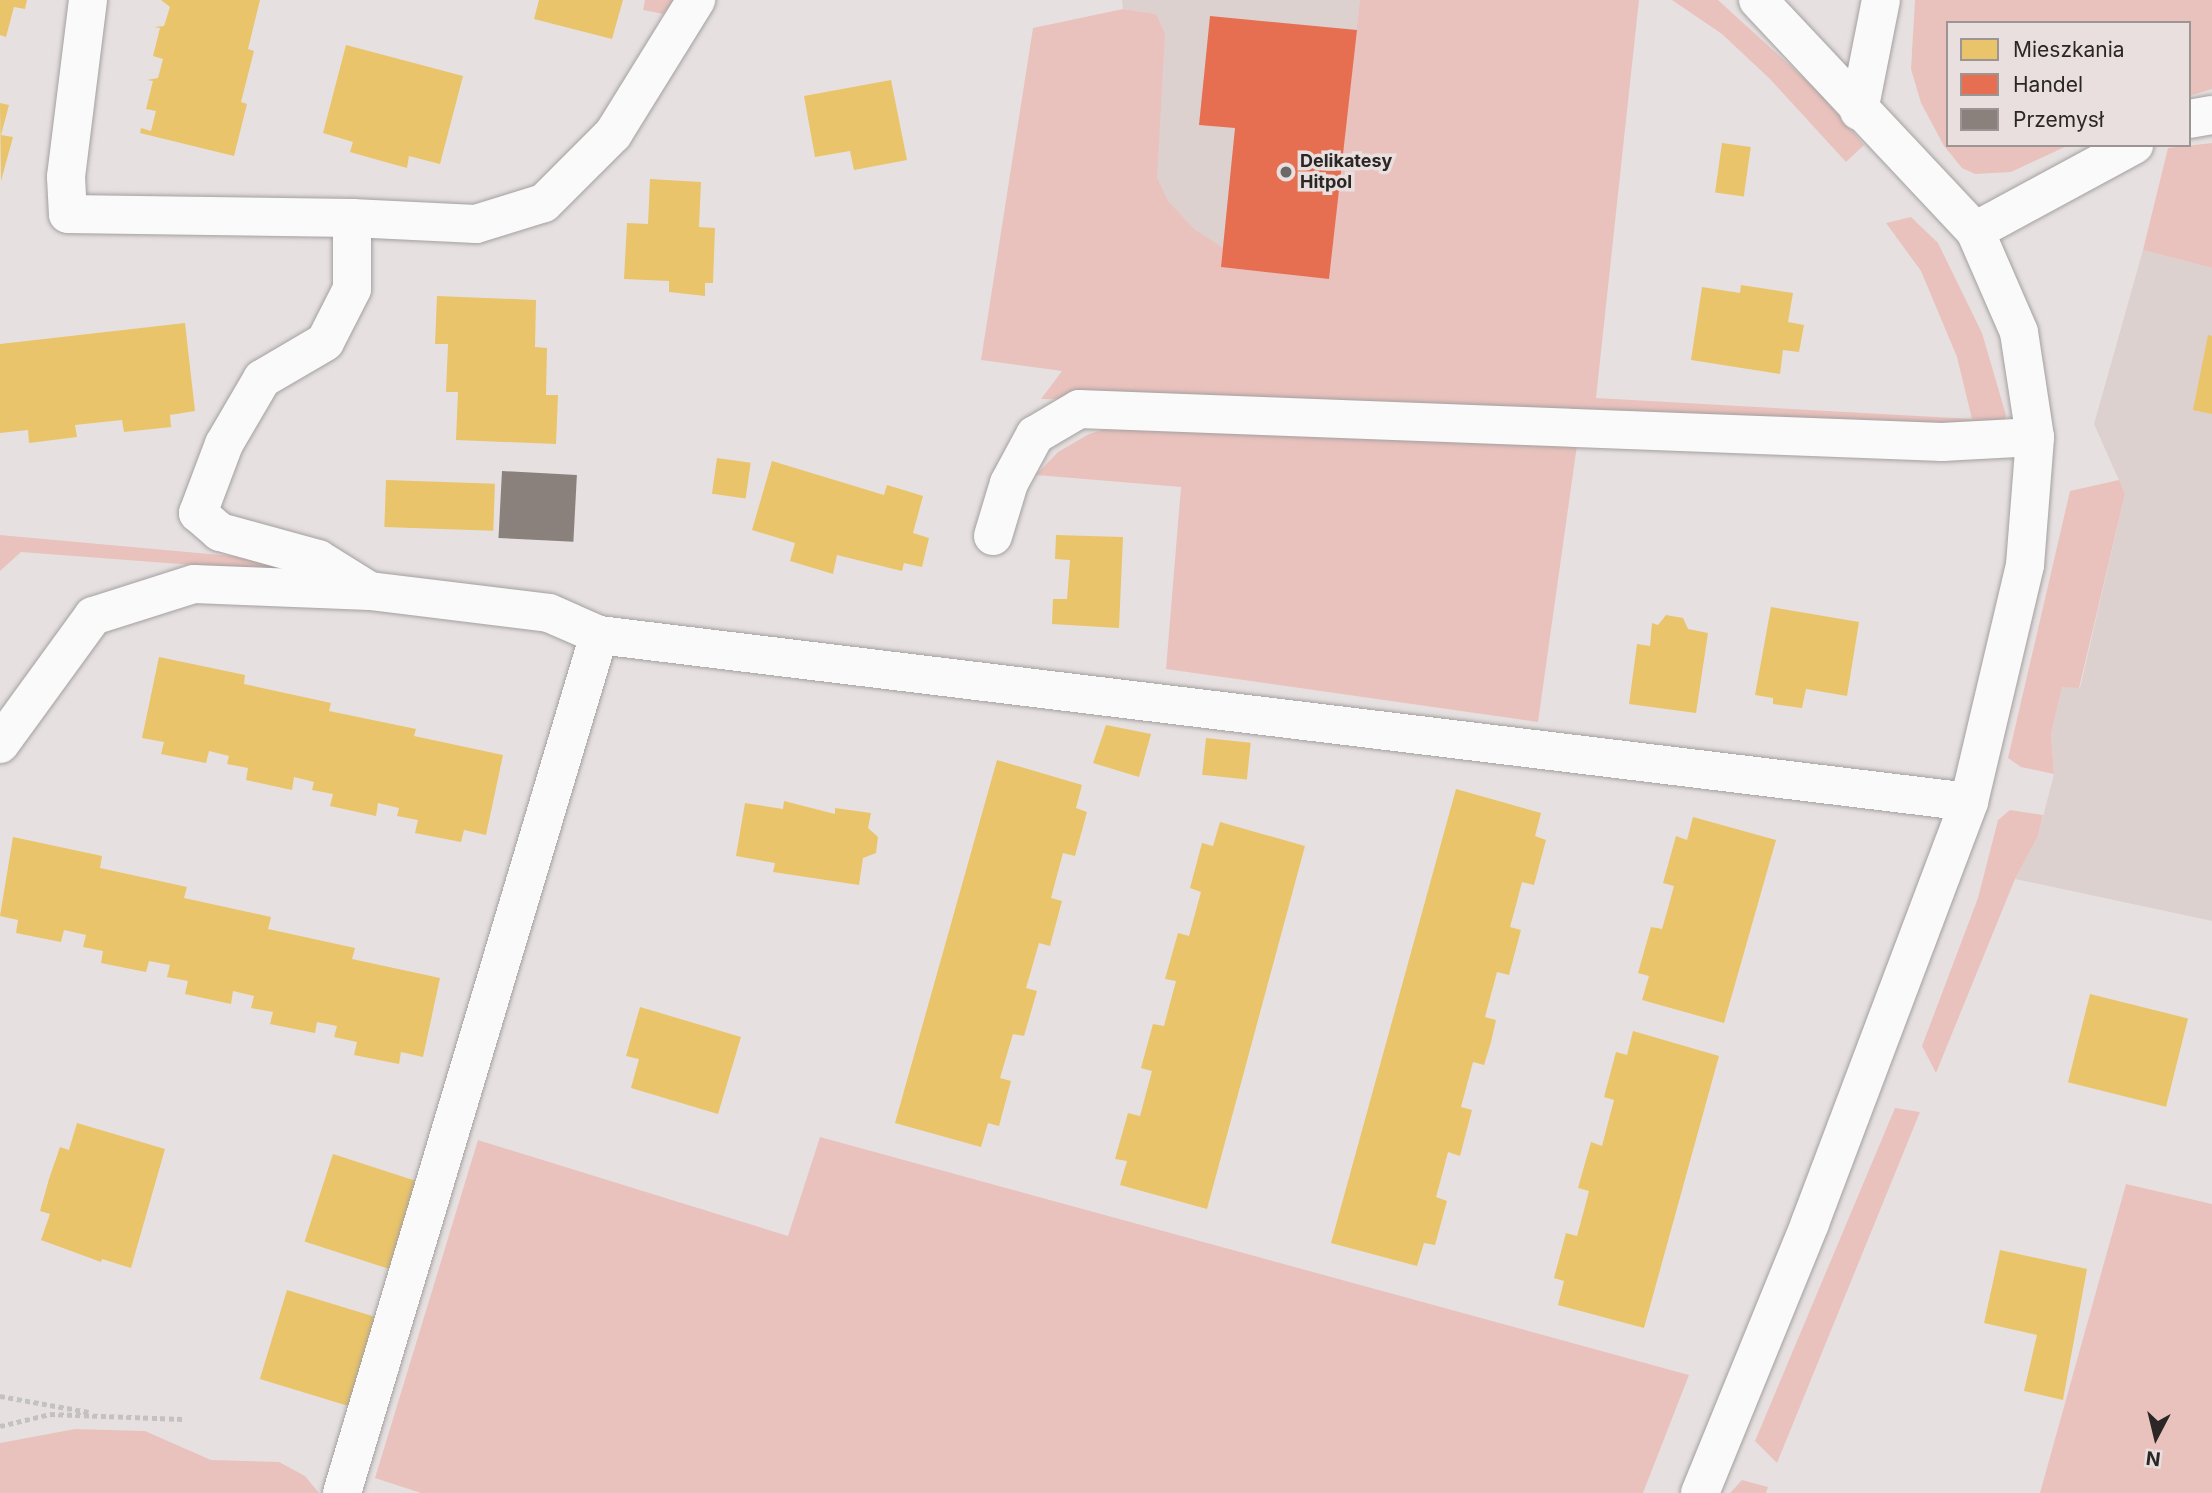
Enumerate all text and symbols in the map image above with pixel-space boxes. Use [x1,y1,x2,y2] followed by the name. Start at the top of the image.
[1946,21,2191,147] legend
[2013,37,2125,62] text: Mieszkania
[2013,72,2083,97] text: Handel
[2013,107,2104,132] text: Przemysł
[1300,151,1392,194] place label: Delikatesy Hitpol
[1278,164,1294,180] marker: Delikatesy Hitpol
[2121,1402,2191,1472] north arrow
[2145,1446,2162,1471] text: N

